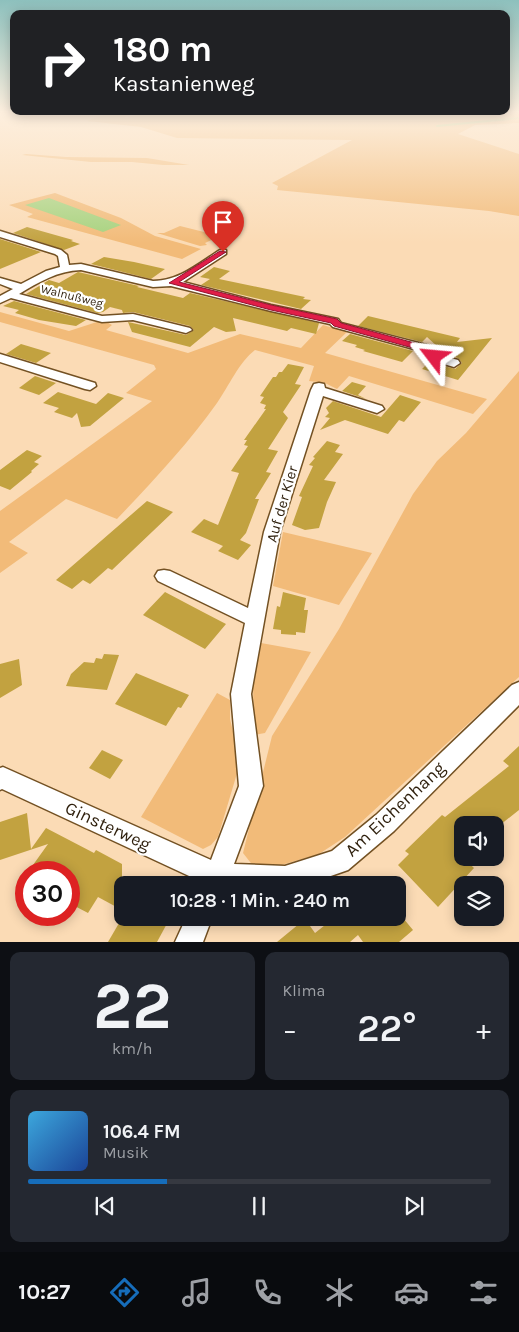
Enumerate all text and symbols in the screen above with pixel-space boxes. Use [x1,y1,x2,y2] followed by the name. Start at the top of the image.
[113,29,212,70] text: 180 m
[30,30,95,95] icon: right
[113,71,254,97] text: Kastanienweg
[202,201,244,252] pin
[209,208,237,236] icon: arrive
[39,281,105,311] street label: Walnußweg
[407,330,459,382] position arrow
[263,463,302,544] street label: Auf der Kier
[340,757,450,861] street label: Am Eichenhang
[62,797,154,855] street label: Ginsterweg
[454,816,504,926] map controls
[454,816,504,866] button: sound
[15,861,80,926] speed limit sign: 30
[454,876,504,926] button: layers
[170,890,350,912] text: 10:28 · 1 Min. · 240 m
[93,968,172,1044] text: 22
[283,981,325,1000] text: Klima
[357,1006,417,1051] text: 22°
[283,1013,297,1046] text: −
[476,1013,491,1046] text: +
[112,1039,153,1058] text: km/h
[103,1121,181,1143] text: 106.4 FM
[103,1143,148,1162] text: Musik
[91,1192,119,1220] icon: previous
[245,1192,273,1220] icon: pause
[400,1192,428,1220] icon: next
[107,1275,142,1310] icon: directions
[179,1275,214,1310] icon: music
[250,1275,285,1310] icon: phone
[322,1275,357,1310] icon: climate
[394,1275,429,1310] icon: car
[466,1275,501,1310] icon: filters
[18,1279,70,1305] text: 10:27

